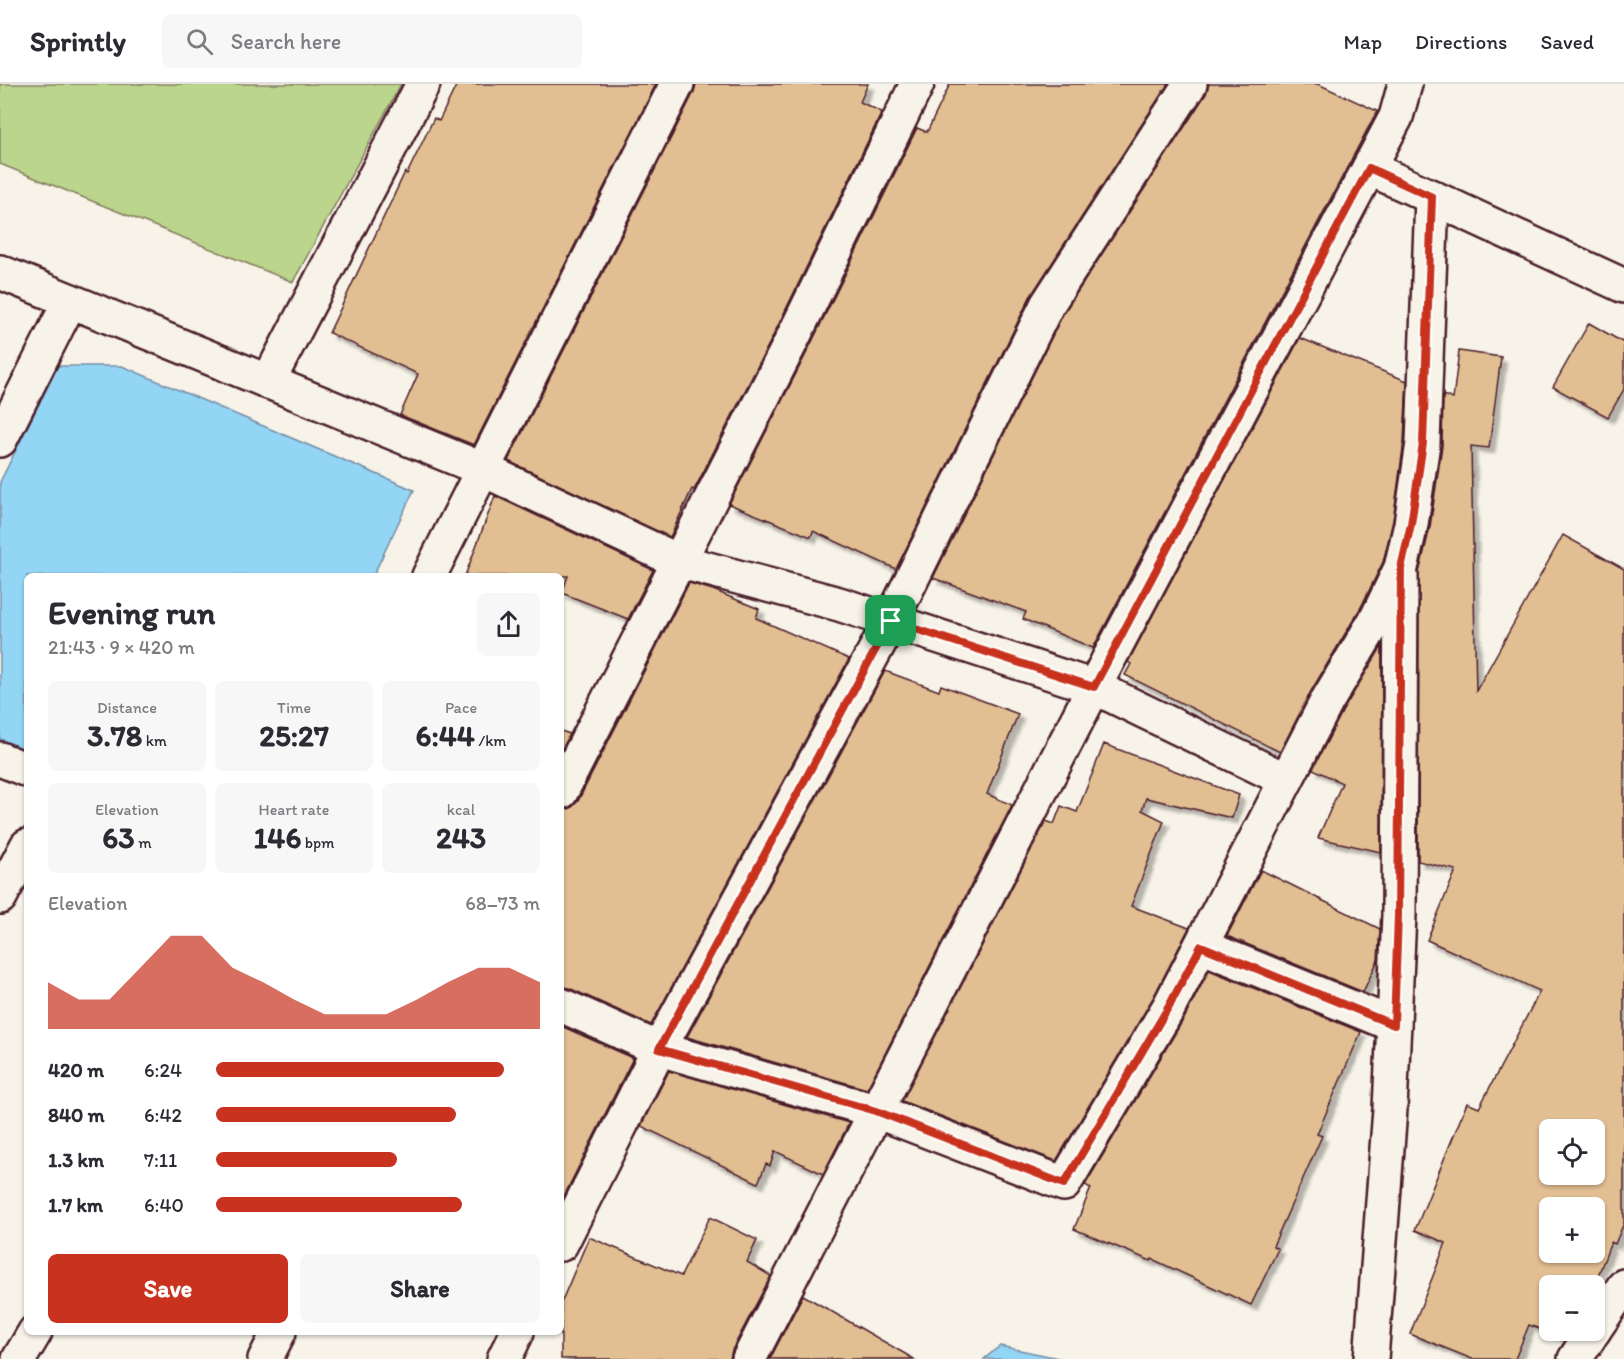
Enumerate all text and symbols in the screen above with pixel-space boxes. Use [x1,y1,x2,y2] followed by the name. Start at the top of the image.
[162,14,582,68] search box
[30,24,126,58] text: Sprintly
[183,25,216,58] icon: search
[231,28,341,55] text: Search here
[1344,29,1382,54] text: Map
[1415,29,1507,54] text: Directions
[1540,29,1594,54] text: Saved
[48,593,215,632] text: Evening run
[477,593,540,656] button: share
[865,595,916,646] pin
[874,604,907,637] icon: arrive
[48,635,195,659] text: 21:43 · 9 × 420 m
[97,698,157,717] text: Distance
[277,698,311,717] text: Time
[445,698,477,717] text: Pace
[87,717,142,754] text: 3.78
[259,717,329,754] text: 25:27
[416,717,475,754] text: 6:44
[142,731,167,750] text: km
[475,731,506,750] text: /km
[95,800,159,819] text: Elevation
[259,800,329,819] text: Heart rate
[447,800,475,819] text: kcal
[102,819,135,856] text: 63
[253,819,301,856] text: 146
[436,819,486,856] text: 243
[135,833,152,852] text: m
[301,833,335,852] text: bpm
[48,891,127,915] text: Elevation
[465,891,540,915] text: 68–73 m
[48,1058,104,1082] text: 420 m
[144,1058,182,1082] text: 6:24
[48,1103,105,1127] text: 840 m
[144,1103,182,1127] text: 6:42
[1539,1119,1605,1341] map controls
[1539,1119,1605,1185] button: locate
[48,1148,104,1172] text: 1.3 km
[144,1148,177,1172] text: 7:11
[48,1193,103,1217] text: 1.7 km
[144,1193,184,1217] text: 6:40
[1539,1197,1605,1263] button: +
[48,1254,288,1323] button: Save
[300,1254,540,1323] button: Share
[1539,1275,1605,1341] button: −

